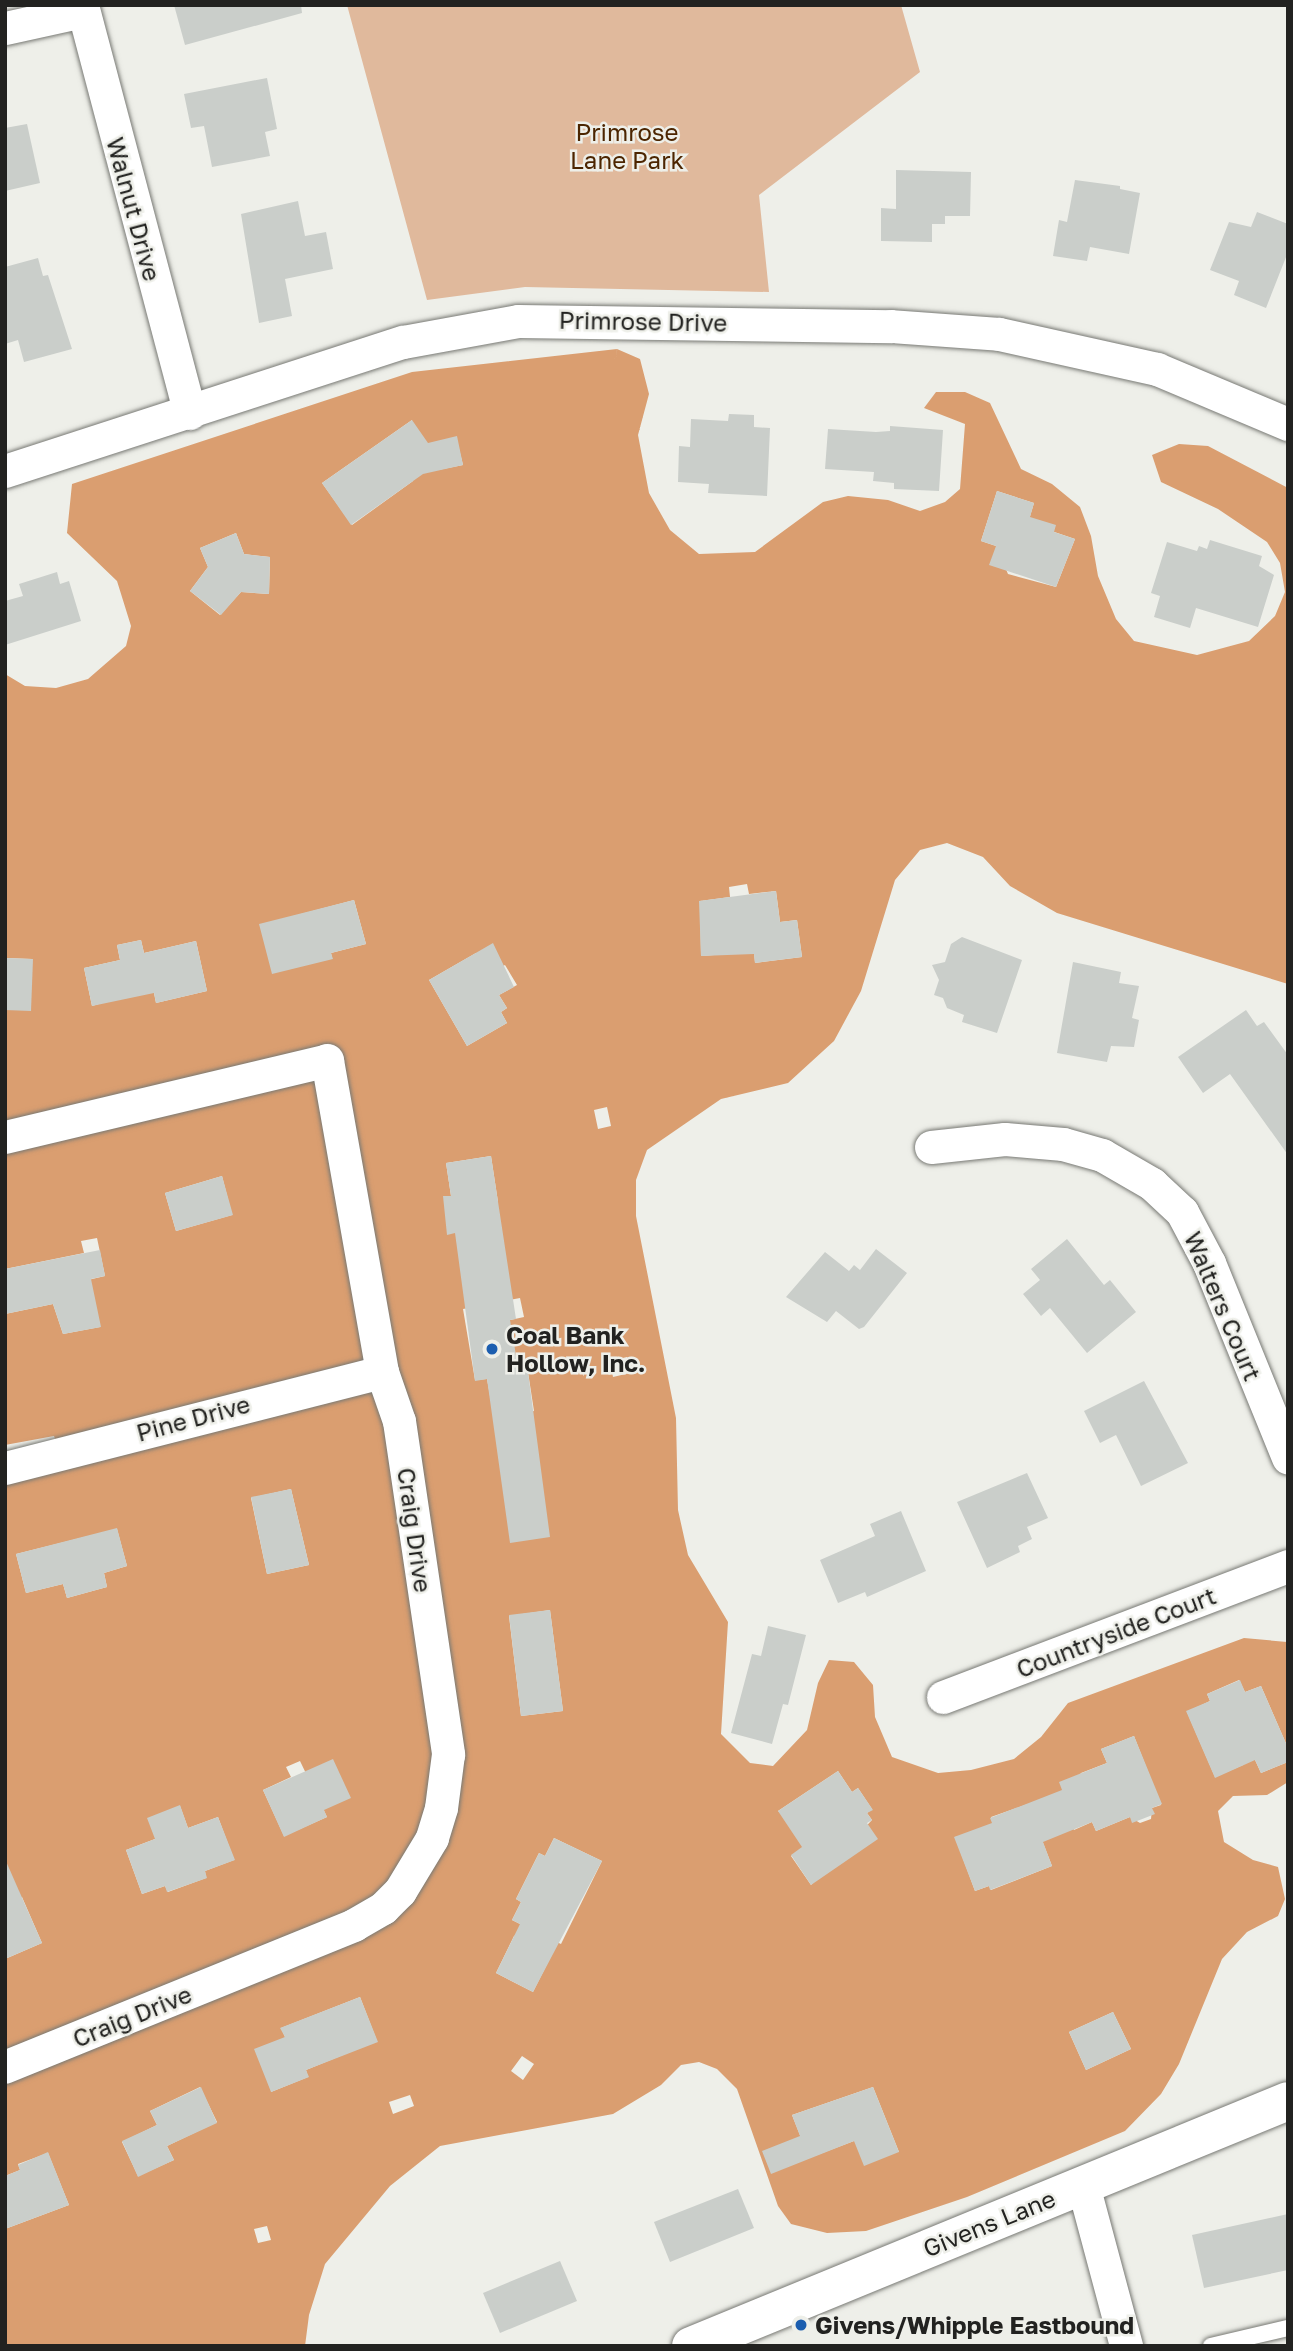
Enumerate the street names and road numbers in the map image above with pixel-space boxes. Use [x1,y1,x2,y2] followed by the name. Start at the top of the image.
[101,134,167,284] street label: Walnut Drive
[559,305,727,337] street label: Primrose Drive
[1179,1227,1267,1385] street label: Walters Court
[133,1389,253,1447] street label: Pine Drive
[392,1466,438,1594] street label: Craig Drive
[1012,1581,1220,1683] street label: Countryside Court
[68,1979,196,2053] street label: Craig Drive
[919,2183,1059,2263] street label: Givens Lane

